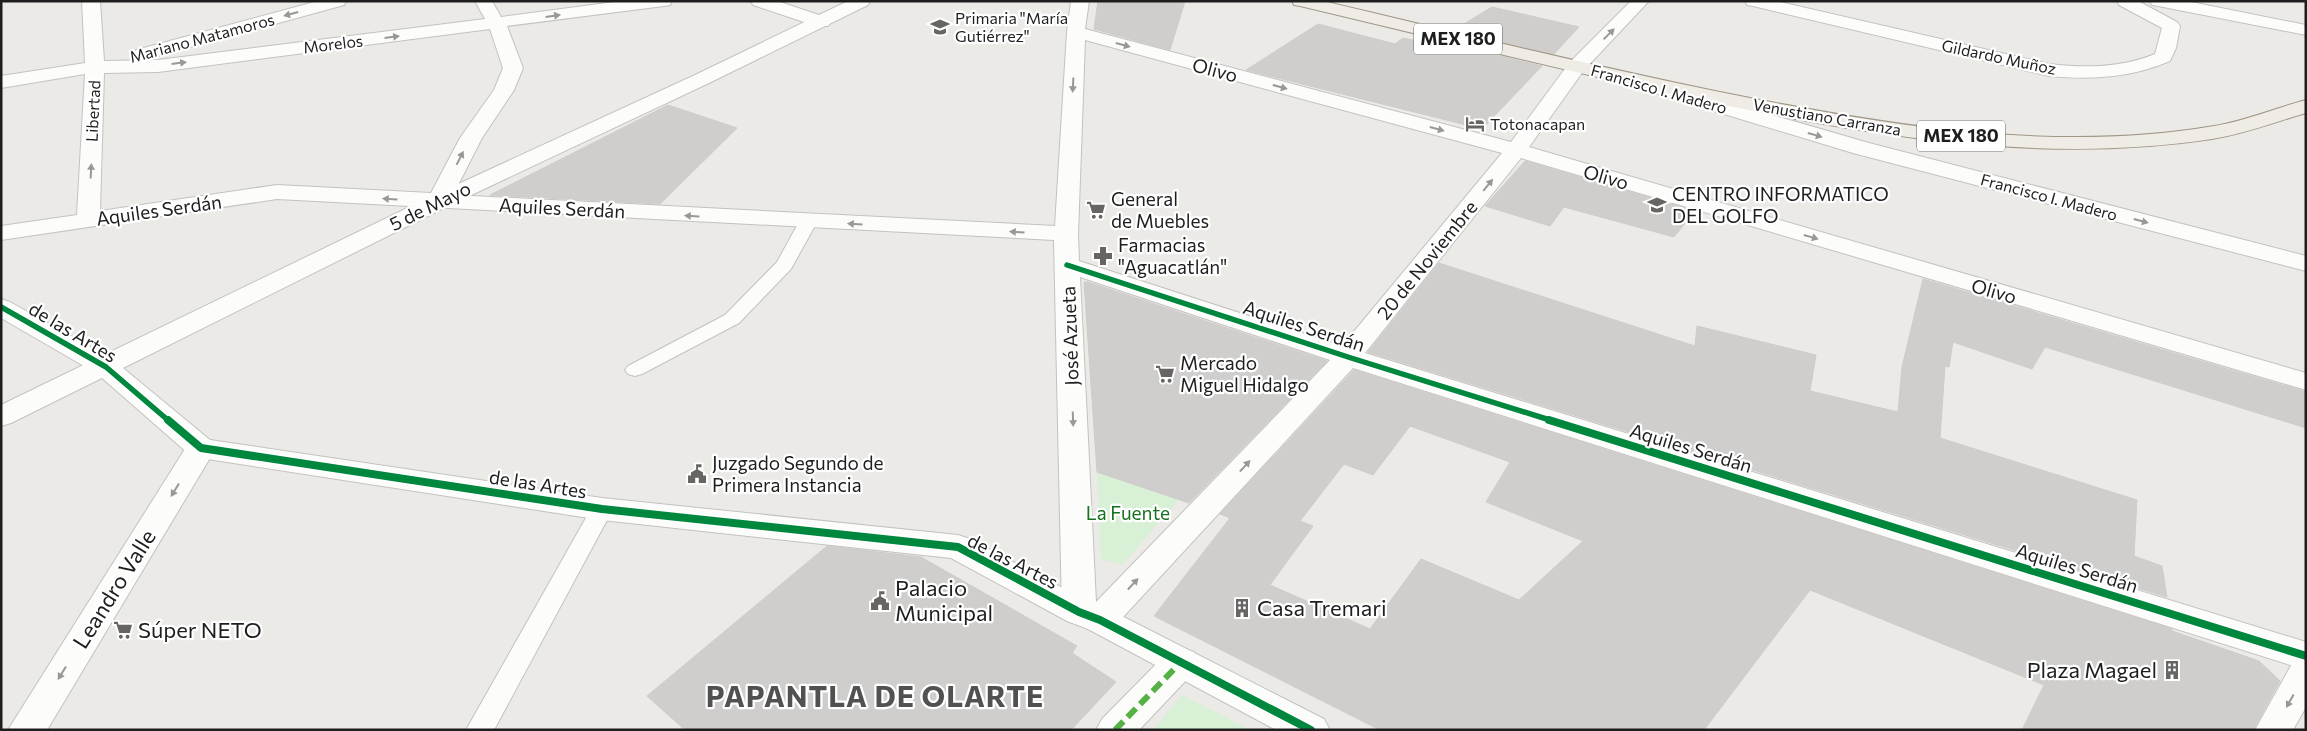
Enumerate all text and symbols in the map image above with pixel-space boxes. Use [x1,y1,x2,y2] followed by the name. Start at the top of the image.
[955,8,1068,45] place label: Primaria "María Gutiérrez"
[127,9,276,66] street label: Mariano Matamoros
[283,10,298,18] one-way arrow
[546,12,562,20] one-way arrow
[929,16,951,38] school or university icon: Primaria "María Gutiérrez"
[1414,23,1502,54] road number: MEX 180
[1603,28,1615,40] one-way arrow
[302,30,364,57] street label: Morelos
[385,33,401,41] one-way arrow
[1940,35,2058,78] street label: Gildardo Muñoz
[1115,41,1130,49] one-way arrow
[1190,52,1240,87] street label: Olivo
[171,59,187,67] one-way arrow
[1589,60,1729,117] street label: Francisco I. Madero
[1069,77,1077,93] one-way arrow
[81,80,104,142] street label: Libertad
[1272,83,1287,91] one-way arrow
[1751,94,1903,139] street label: Venustiano Carranza
[1464,113,1486,135] hotel icon: Totonacapan
[1490,114,1585,133] place label: Totonacapan
[1917,120,2005,152] road number: MEX 180
[1429,125,1444,133] one-way arrow
[1808,131,1823,139] one-way arrow
[456,151,464,166] one-way arrow
[1581,159,1631,194] street label: Olivo
[87,163,95,179] one-way arrow
[1979,169,2120,224] street label: Francisco I. Madero
[385,176,474,235] street label: 5 de Mayo
[1482,179,1494,191] one-way arrow
[1672,182,1889,227] place label: CENTRO INFORMATICO DEL GOLFO
[1111,187,1209,232] place label: General de Muebles
[95,189,223,230] street label: Aquiles Serdán
[498,193,626,222] street label: Aquiles Serdán
[382,194,398,202] one-way arrow
[1646,194,1668,216] school or university icon: CENTRO INFORMATICO DEL GOLFO
[1372,196,1482,324] street label: 20 de Noviembre
[1085,199,1107,221] supermarket icon: General de Muebles
[684,211,700,219] one-way arrow
[2134,217,2149,225] one-way arrow
[846,220,862,228] one-way arrow
[1009,227,1025,235] one-way arrow
[1118,233,1227,278] place label: Farmacias "Aguacatlán"
[1804,234,1819,242] one-way arrow
[1092,245,1114,267] pharmacy icon: Farmacias "Aguacatlán"
[1969,273,2019,308] street label: Olivo
[1056,286,1083,386] street label: José Azueta
[1240,295,1368,356] street label: Aquiles Serdán
[25,296,121,367] street label: de las Artes
[1180,351,1309,396] place label: Mercado Miguel Hidalgo
[1154,363,1176,385] supermarket icon: Mercado Miguel Hidalgo
[1069,411,1077,427] one-way arrow
[1627,418,1755,477] street label: Aquiles Serdán
[712,451,884,496] place label: Juzgado Segundo de Primera Instancia
[1239,461,1251,473] one-way arrow
[686,463,708,485] public building icon: Juzgado Segundo de Primera Instancia
[488,464,589,503] street label: de las Artes
[170,483,180,496] one-way arrow
[1086,501,1170,524] park label: La Fuente
[66,524,161,653] street label: Leandro Valle
[964,528,1062,593] street label: de las Artes
[2013,538,2141,597] street label: Aquiles Serdán
[895,574,993,626] place label: Palacio Municipal
[1127,579,1139,591] one-way arrow
[869,590,891,612] public building icon: Palacio Municipal
[1257,594,1387,621] place label: Casa Tremari
[1231,597,1253,619] building icon: Casa Tremari
[138,616,262,643] place label: Súper NETO
[112,619,134,641] supermarket icon: Súper NETO
[2027,656,2157,683] place label: Plaza Magael
[2161,659,2183,681] building icon: Plaza Magael
[57,666,67,679] one-way arrow
[706,678,1044,713] district label: PAPANTLA DE OLARTE
[2286,694,2294,708] one-way arrow

